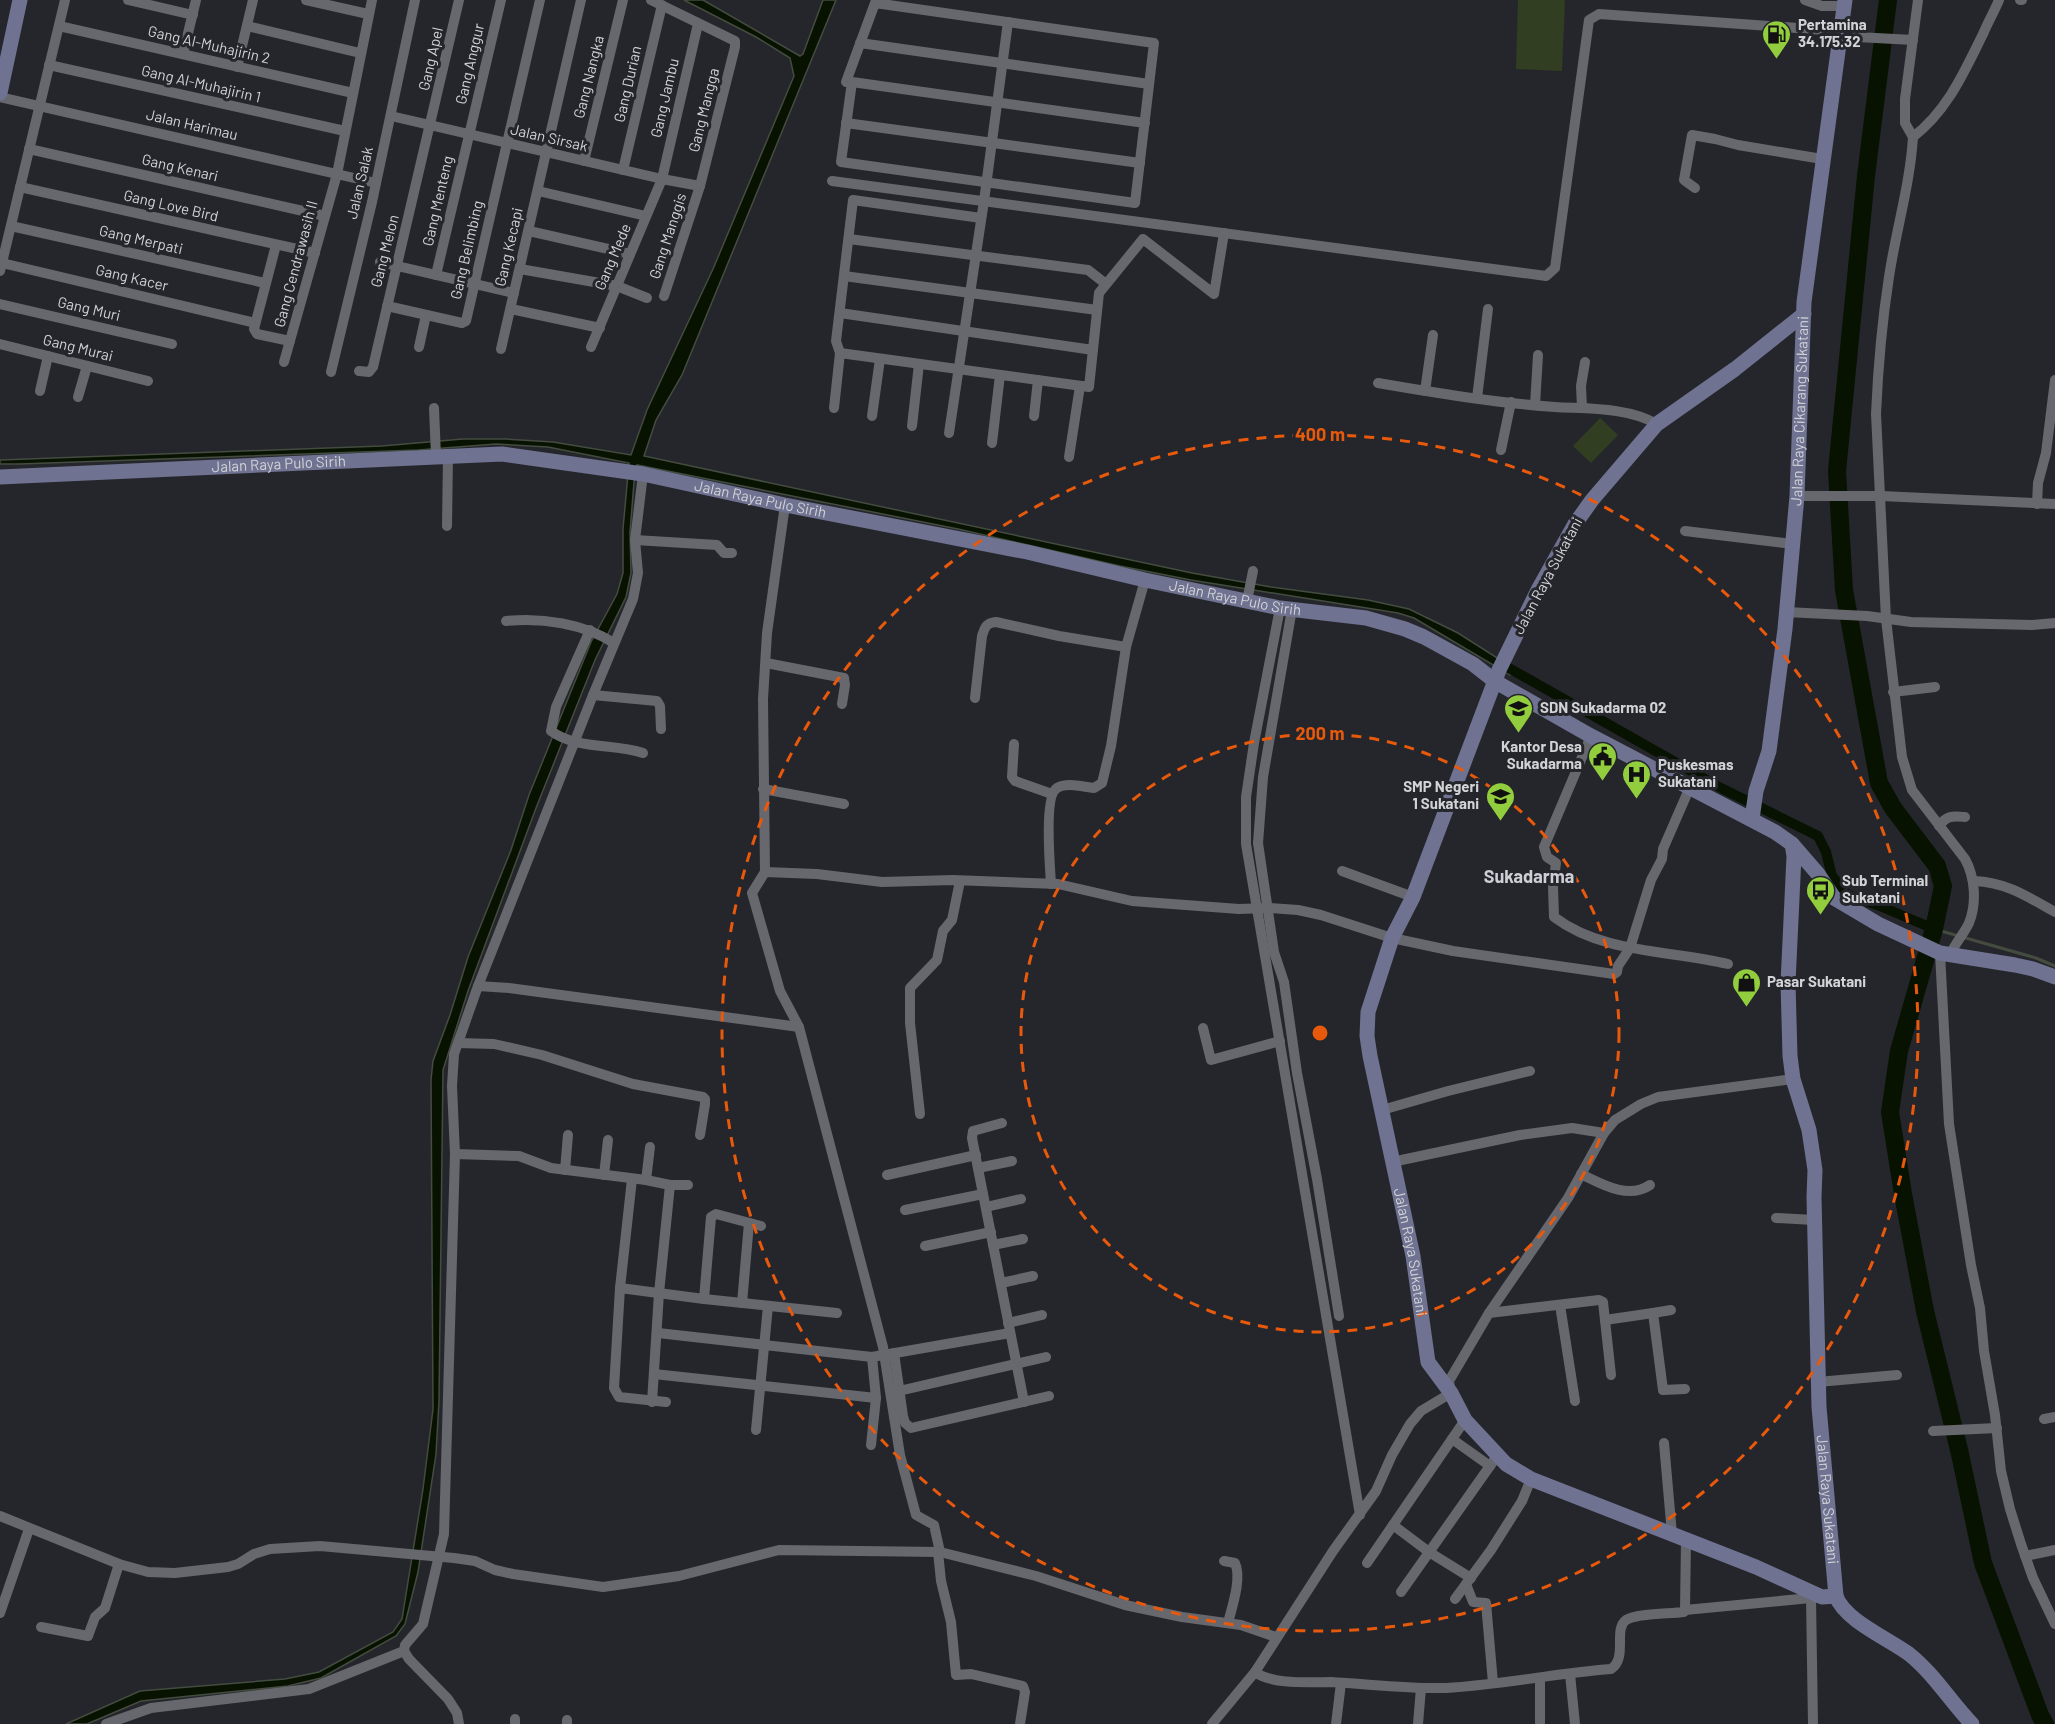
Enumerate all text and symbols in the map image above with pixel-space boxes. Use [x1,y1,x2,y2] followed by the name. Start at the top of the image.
[1798,15,1867,50] place label: Pertamina 34.175.32
[1761,18,1793,60] fuel station icon: Pertamina 34.175.32
[146,21,272,67] street label: Gang Al-Muhajirin 2
[451,21,487,106] street label: Gang Anggur
[414,25,446,92] street label: Gang Apel
[569,33,607,120] street label: Gang Nangka
[609,44,645,124] street label: Gang Durian
[646,56,682,139] street label: Gang Jambu
[140,61,263,106] street label: Gang Al-Muhajirin 1
[684,66,722,154] street label: Gang Mangga
[145,105,240,143] street label: Jalan Harimau
[509,119,590,155] street label: Jalan Sirsak
[342,144,376,221] street label: Jalan Salak
[140,150,220,185] street label: Gang Kenari
[418,154,456,248] street label: Gang Menteng
[122,185,220,225] street label: Gang Love Bird
[645,190,689,281] street label: Gang Manggis
[269,198,321,329] street label: Gang Cendrawasih II
[446,199,486,301] street label: Gang Belimbing
[490,206,526,288] street label: Gang Kecapi
[366,213,402,289] street label: Gang Melon
[98,221,185,257] street label: Gang Merpati
[590,221,634,293] street label: Gang Mede
[94,260,171,294] street label: Gang Kacer
[56,292,122,324] street label: Gang Muri
[1786,316,1811,507] street label: Jalan Raya Cikarang Sukatani
[41,330,115,364] street label: Gang Murai
[1295,423,1345,445] text: 400 m
[211,451,346,475] street label: Jalan Raya Pulo Sirih
[693,476,828,521] street label: Jalan Raya Pulo Sirih
[1509,514,1585,637] street label: Jalan Raya Sukatani
[1168,575,1302,618] street label: Jalan Raya Pulo Sirih
[1503,692,1535,734] school or university icon: SDN Sukadarma 02
[1540,698,1666,716] place label: SDN Sukadarma 02
[1295,722,1345,744] text: 200 m
[1501,737,1582,772] place label: Kantor Desa Sukadarma
[1587,740,1619,782] public building icon: Kantor Desa Sukadarma
[1658,755,1734,790] place label: Puskesmas Sukatani
[1621,758,1653,800] hospital icon: Puskesmas Sukatani
[1403,777,1479,812] place label: SMP Negeri 1 Sukatani
[1484,780,1516,822] school or university icon: SMP Negeri 1 Sukatani
[1484,865,1574,887] district label: Sukadarma
[1842,871,1928,906] place label: Sub Terminal Sukatani
[1805,874,1837,916] bus stop icon: Sub Terminal Sukatani
[1730,966,1762,1008] shop icon: Pasar Sukatani
[1767,972,1866,990] place label: Pasar Sukatani
[1310,1023,1330,1043] centre of rings
[1391,1186,1431,1317] street label: Jalan Raya Sukatani
[1814,1434,1843,1565] street label: Jalan Raya Sukatani

